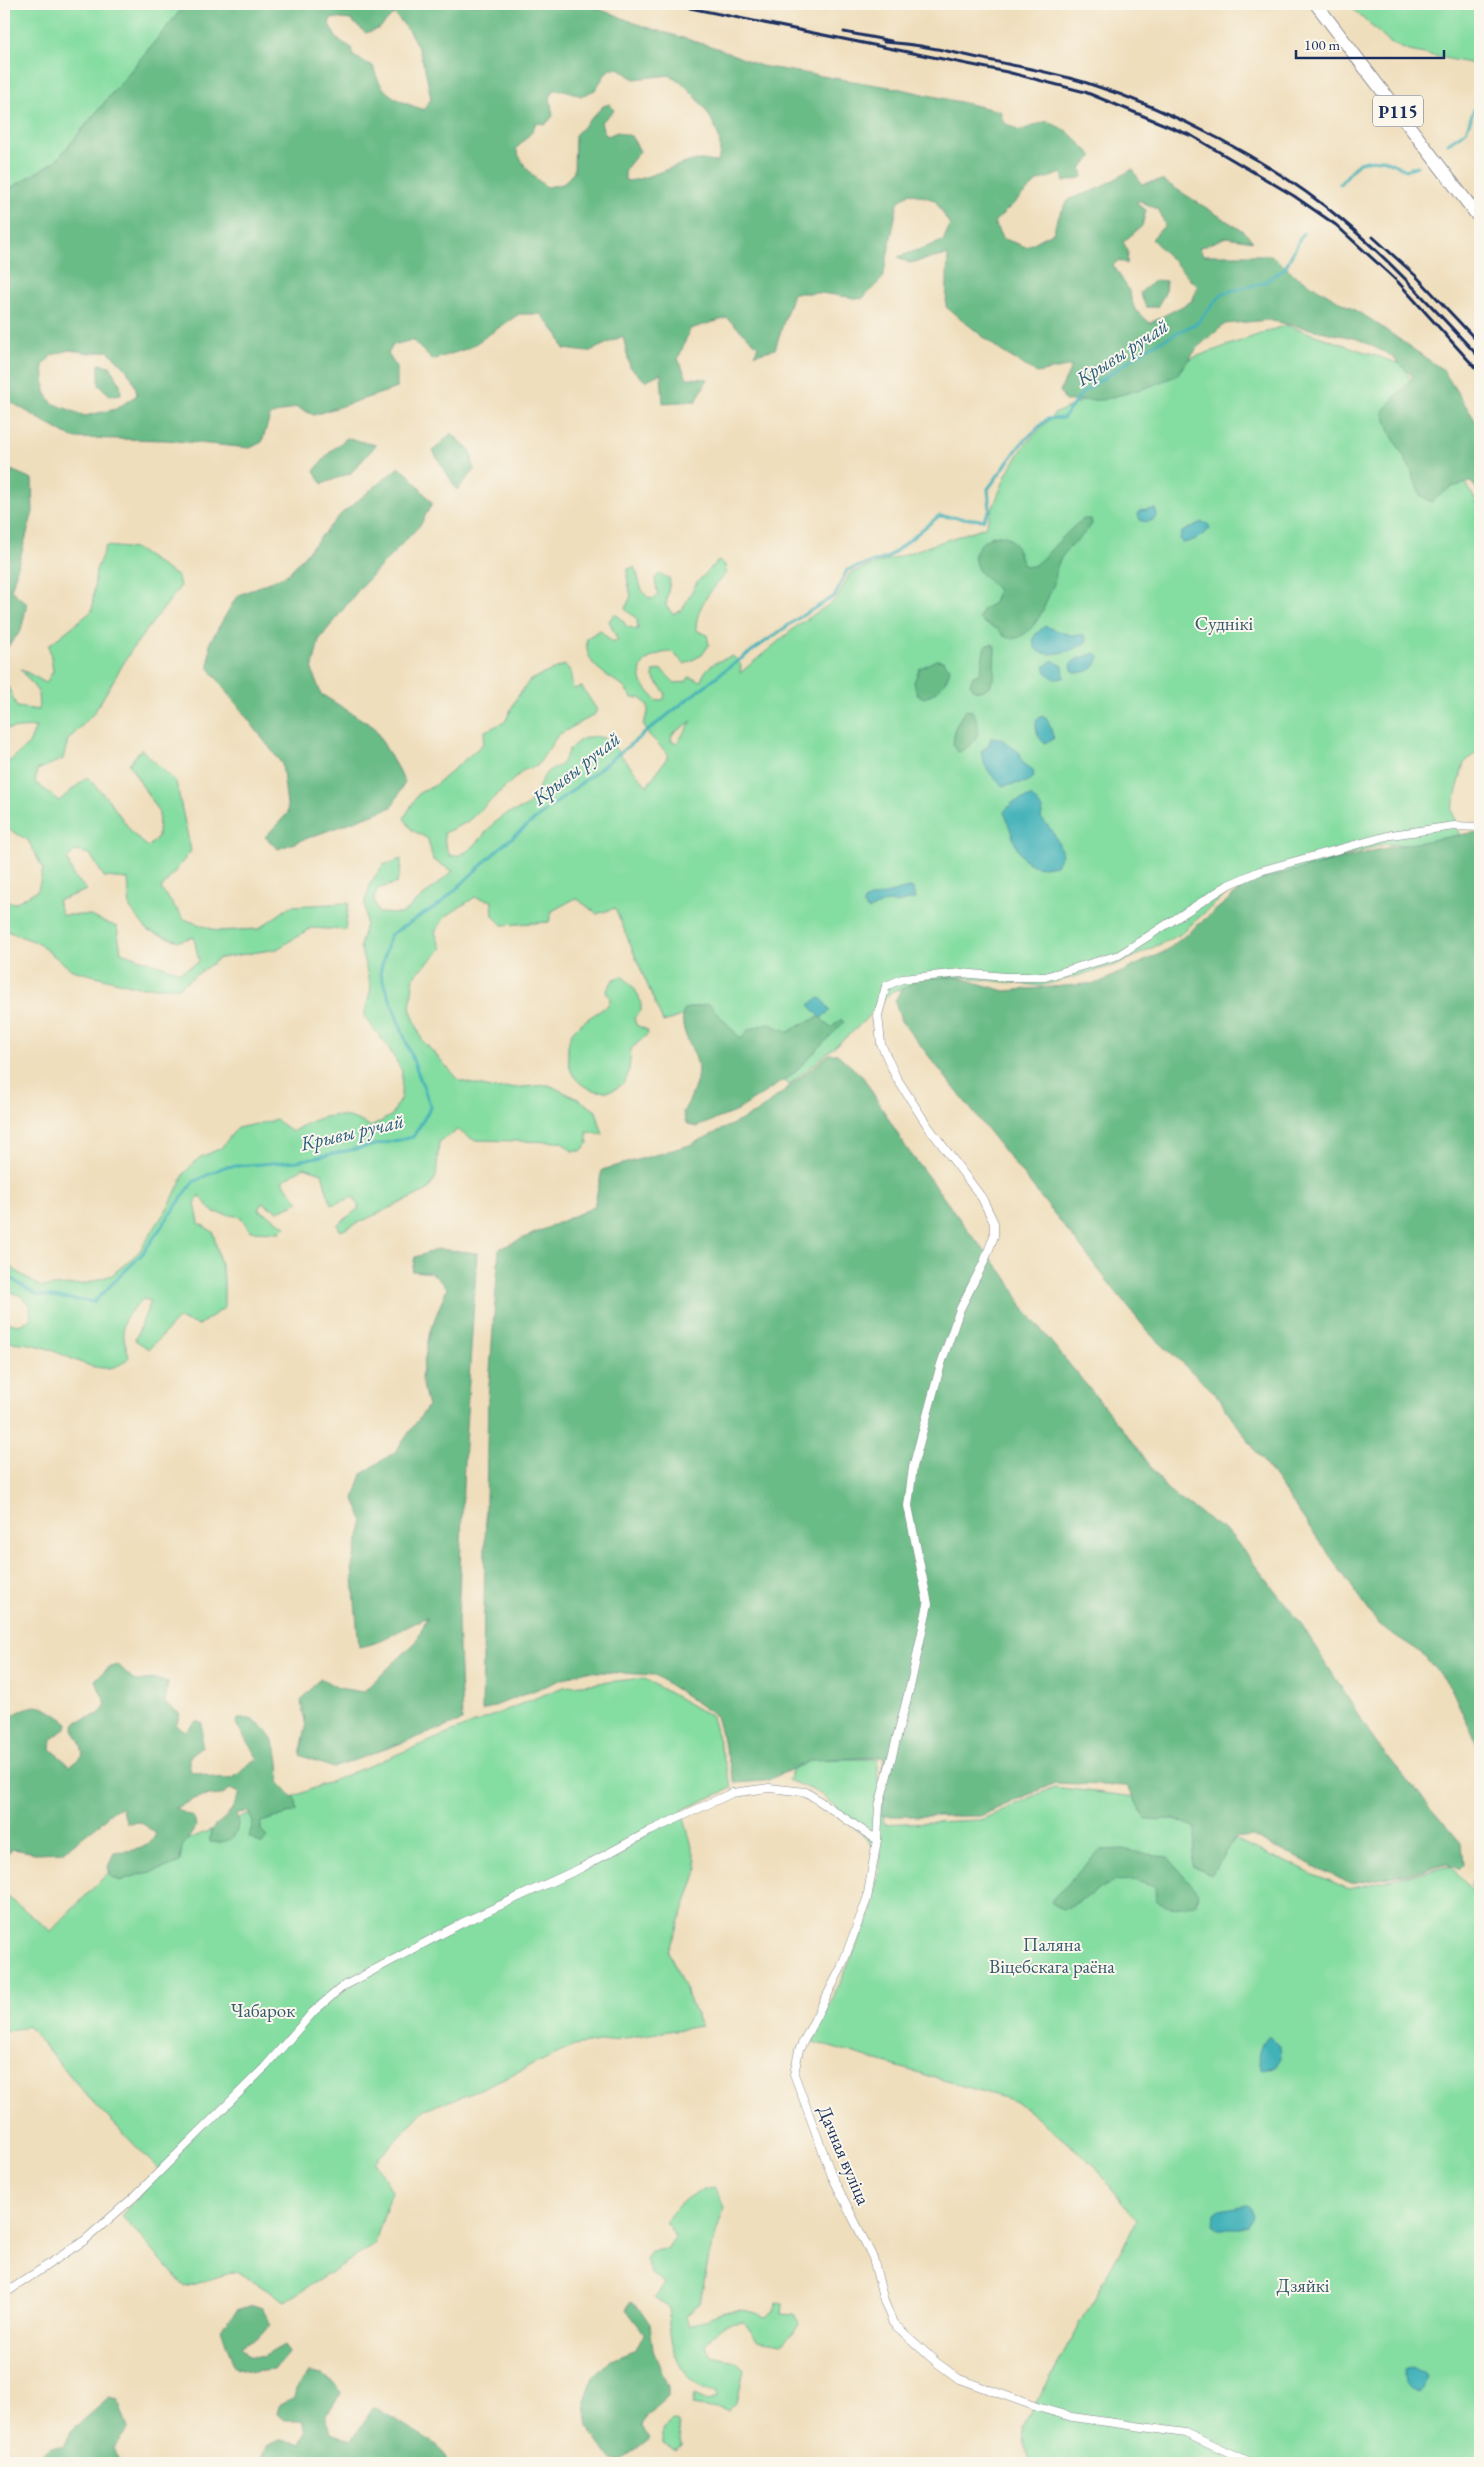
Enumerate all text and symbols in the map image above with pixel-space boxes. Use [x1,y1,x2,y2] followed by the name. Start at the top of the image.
[1296,28,1444,60] scale bar
[1304,35,1341,54] text: 100 m
[1373,95,1423,126] road number: Р115
[1070,312,1173,392] water label: Крывы ручай
[1195,611,1253,636] park label: Суднікі
[526,725,625,811] water label: Крывы ручай
[297,1108,406,1157] water label: Крывы ручай
[989,1932,1115,1979] park label: Паляна Віцебскага раёна
[231,1998,295,2023] park label: Чабарок
[812,2101,876,2209] street label: Дачная вуліца
[1277,2273,1330,2298] park label: Дзяйкі

